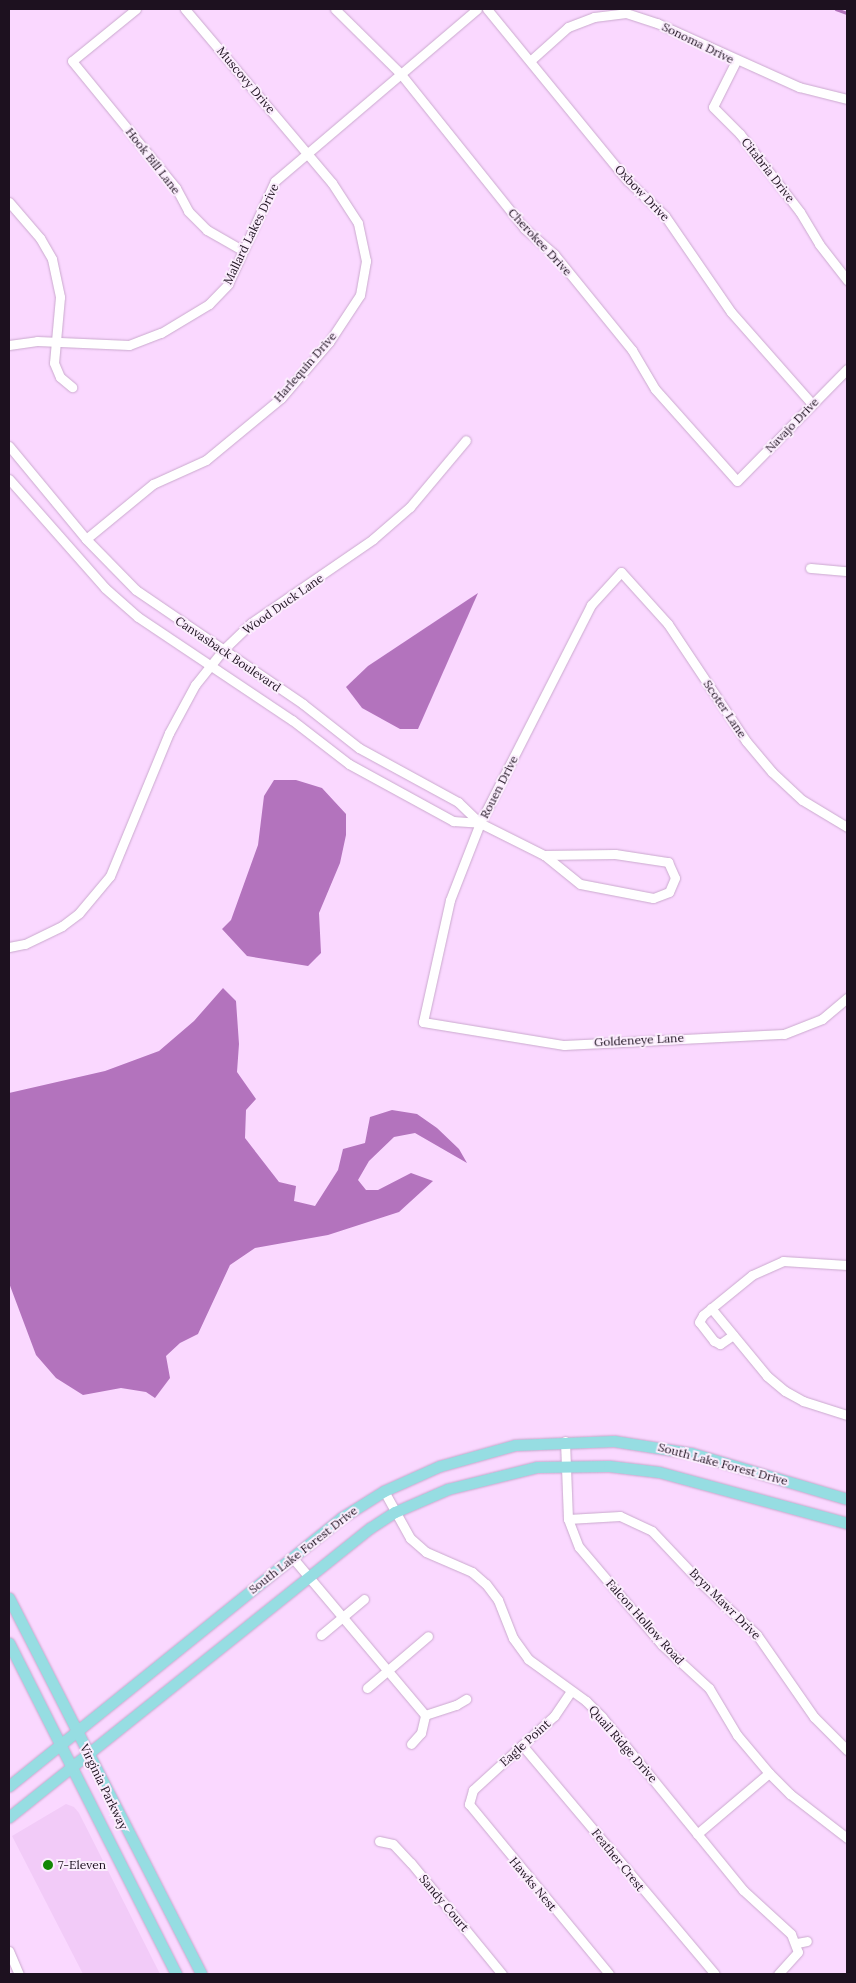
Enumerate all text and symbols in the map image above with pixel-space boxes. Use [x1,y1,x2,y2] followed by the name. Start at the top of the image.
[660,19,736,67] street label: Sonoma Drive
[214,44,278,116] street label: Muscovy Drive
[123,125,183,197] street label: Hook Bill Lane
[738,135,798,205] street label: Citabria Drive
[612,162,672,224] street label: Oxbow Drive
[220,181,282,287] street label: Mallard Lakes Drive
[505,205,575,279] street label: Cherokee Drive
[271,329,339,405] street label: Harlequin Drive
[762,395,822,455] street label: Navajo Drive
[240,571,326,637] street label: Wood Duck Lane
[172,613,284,695] street label: Canvasback Boulevard
[700,677,750,741] street label: Scoter Lane
[477,753,521,821] street label: Rouen Drive
[594,1030,684,1050] street label: Goldeneye Lane
[657,1440,789,1488] street label: South Lake Forest Drive
[246,1503,360,1597] street label: South Lake Forest Drive
[686,1565,764,1643] street label: Bryn Mawr Drive
[603,1576,687,1668] street label: Falcon Hollow Road
[586,1703,660,1785] street label: Quail Ridge Drive
[497,1717,553,1769] street label: Eagle Point
[77,1742,131,1832] street label: Virginia Parkway
[589,1826,647,1894] street label: Feather Crest
[506,1854,560,1914] street label: Hawks Nest
[58,1858,106,1872] place label: 7-Eleven
[42,1859,54,1871] marker: 7-Eleven
[416,1872,472,1934] street label: Sandy Court

